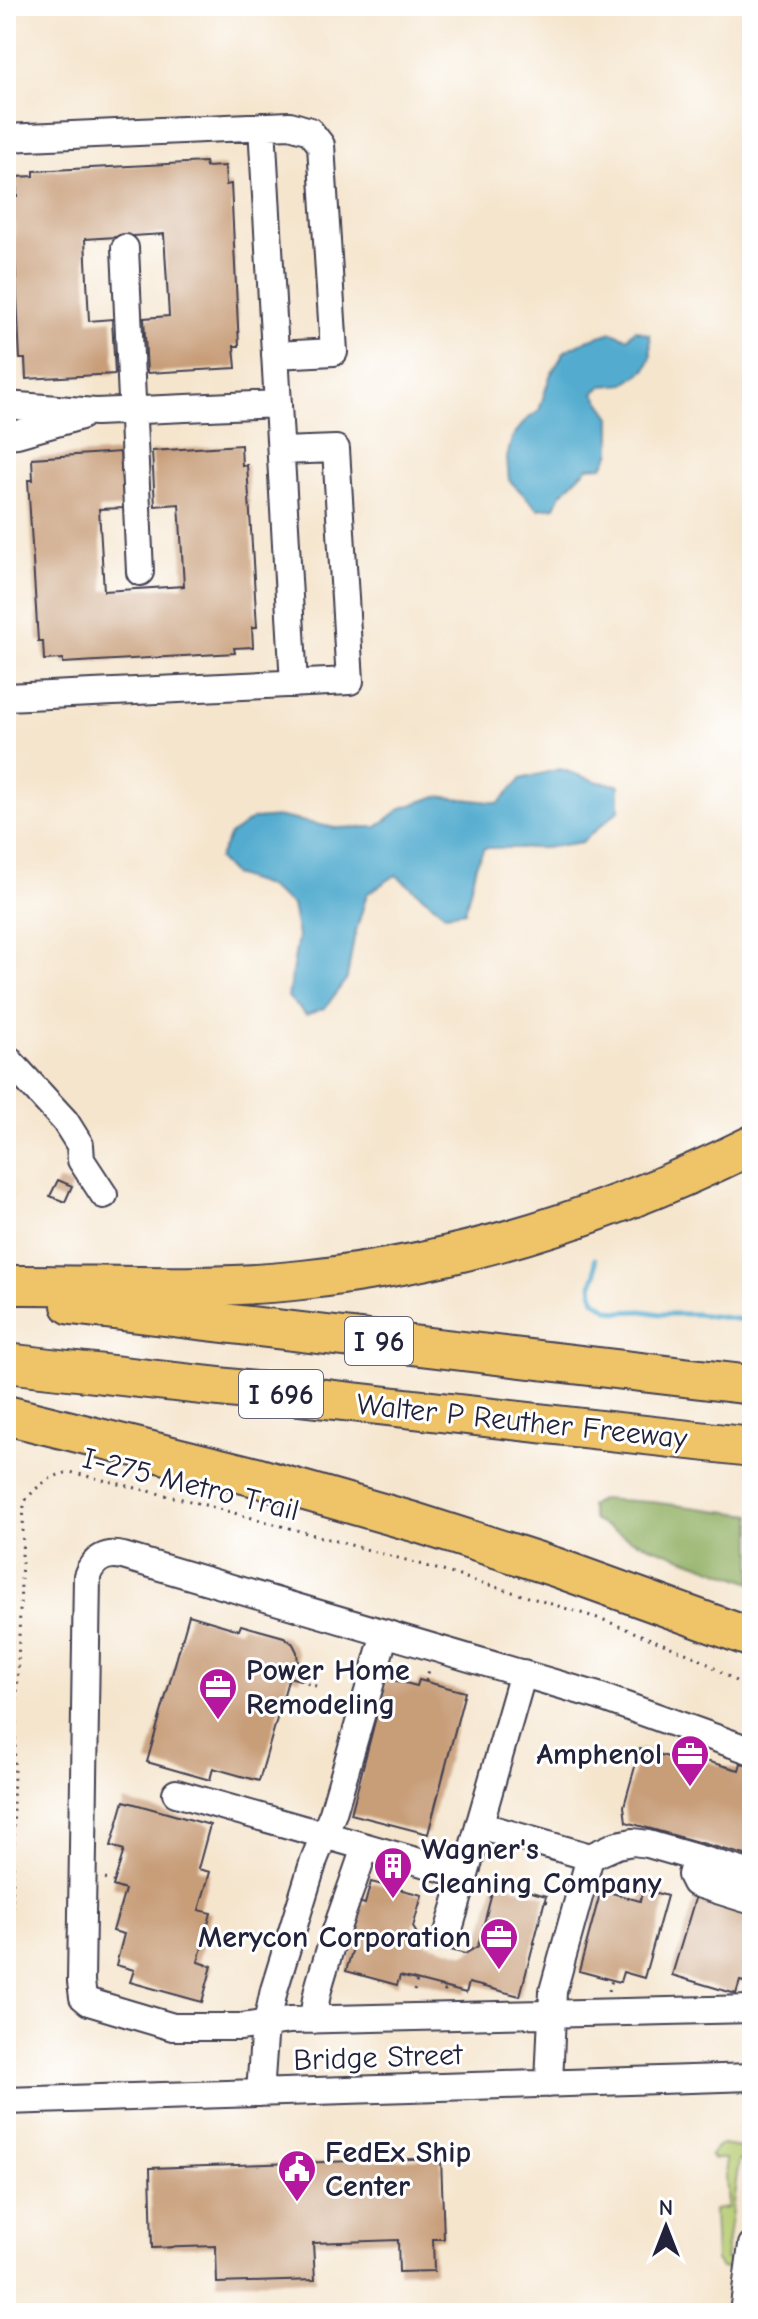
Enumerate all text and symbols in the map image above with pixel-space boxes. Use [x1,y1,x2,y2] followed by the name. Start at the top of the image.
[345,1317,413,1365] road number: I 96
[239,1370,323,1418] road number: I 696
[355,1387,689,1456] street label: Walter P Reuther Freeway
[79,1441,303,1528] street label: I-275 Metro Trail
[246,1653,410,1722] place label: Power Home Remodeling
[197,1666,239,1721] office icon: Power Home Remodeling
[669,1733,711,1788] office icon: Amphenol
[536,1737,662,1772] place label: Amphenol
[421,1832,662,1901] place label: Wagner's Cleaning Company
[372,1845,414,1900] building icon: Wagner's Cleaning Company
[478,1916,520,1971] office icon: Merycon Corporation
[198,1920,471,1955] place label: Merycon Corporation
[293,2037,465,2078] street label: Bridge Street
[325,2135,471,2204] place label: FedEx Ship Center
[276,2148,318,2203] public building icon: FedEx Ship Center
[626,2187,706,2267] north arrow
[659,2195,673,2221] text: N

